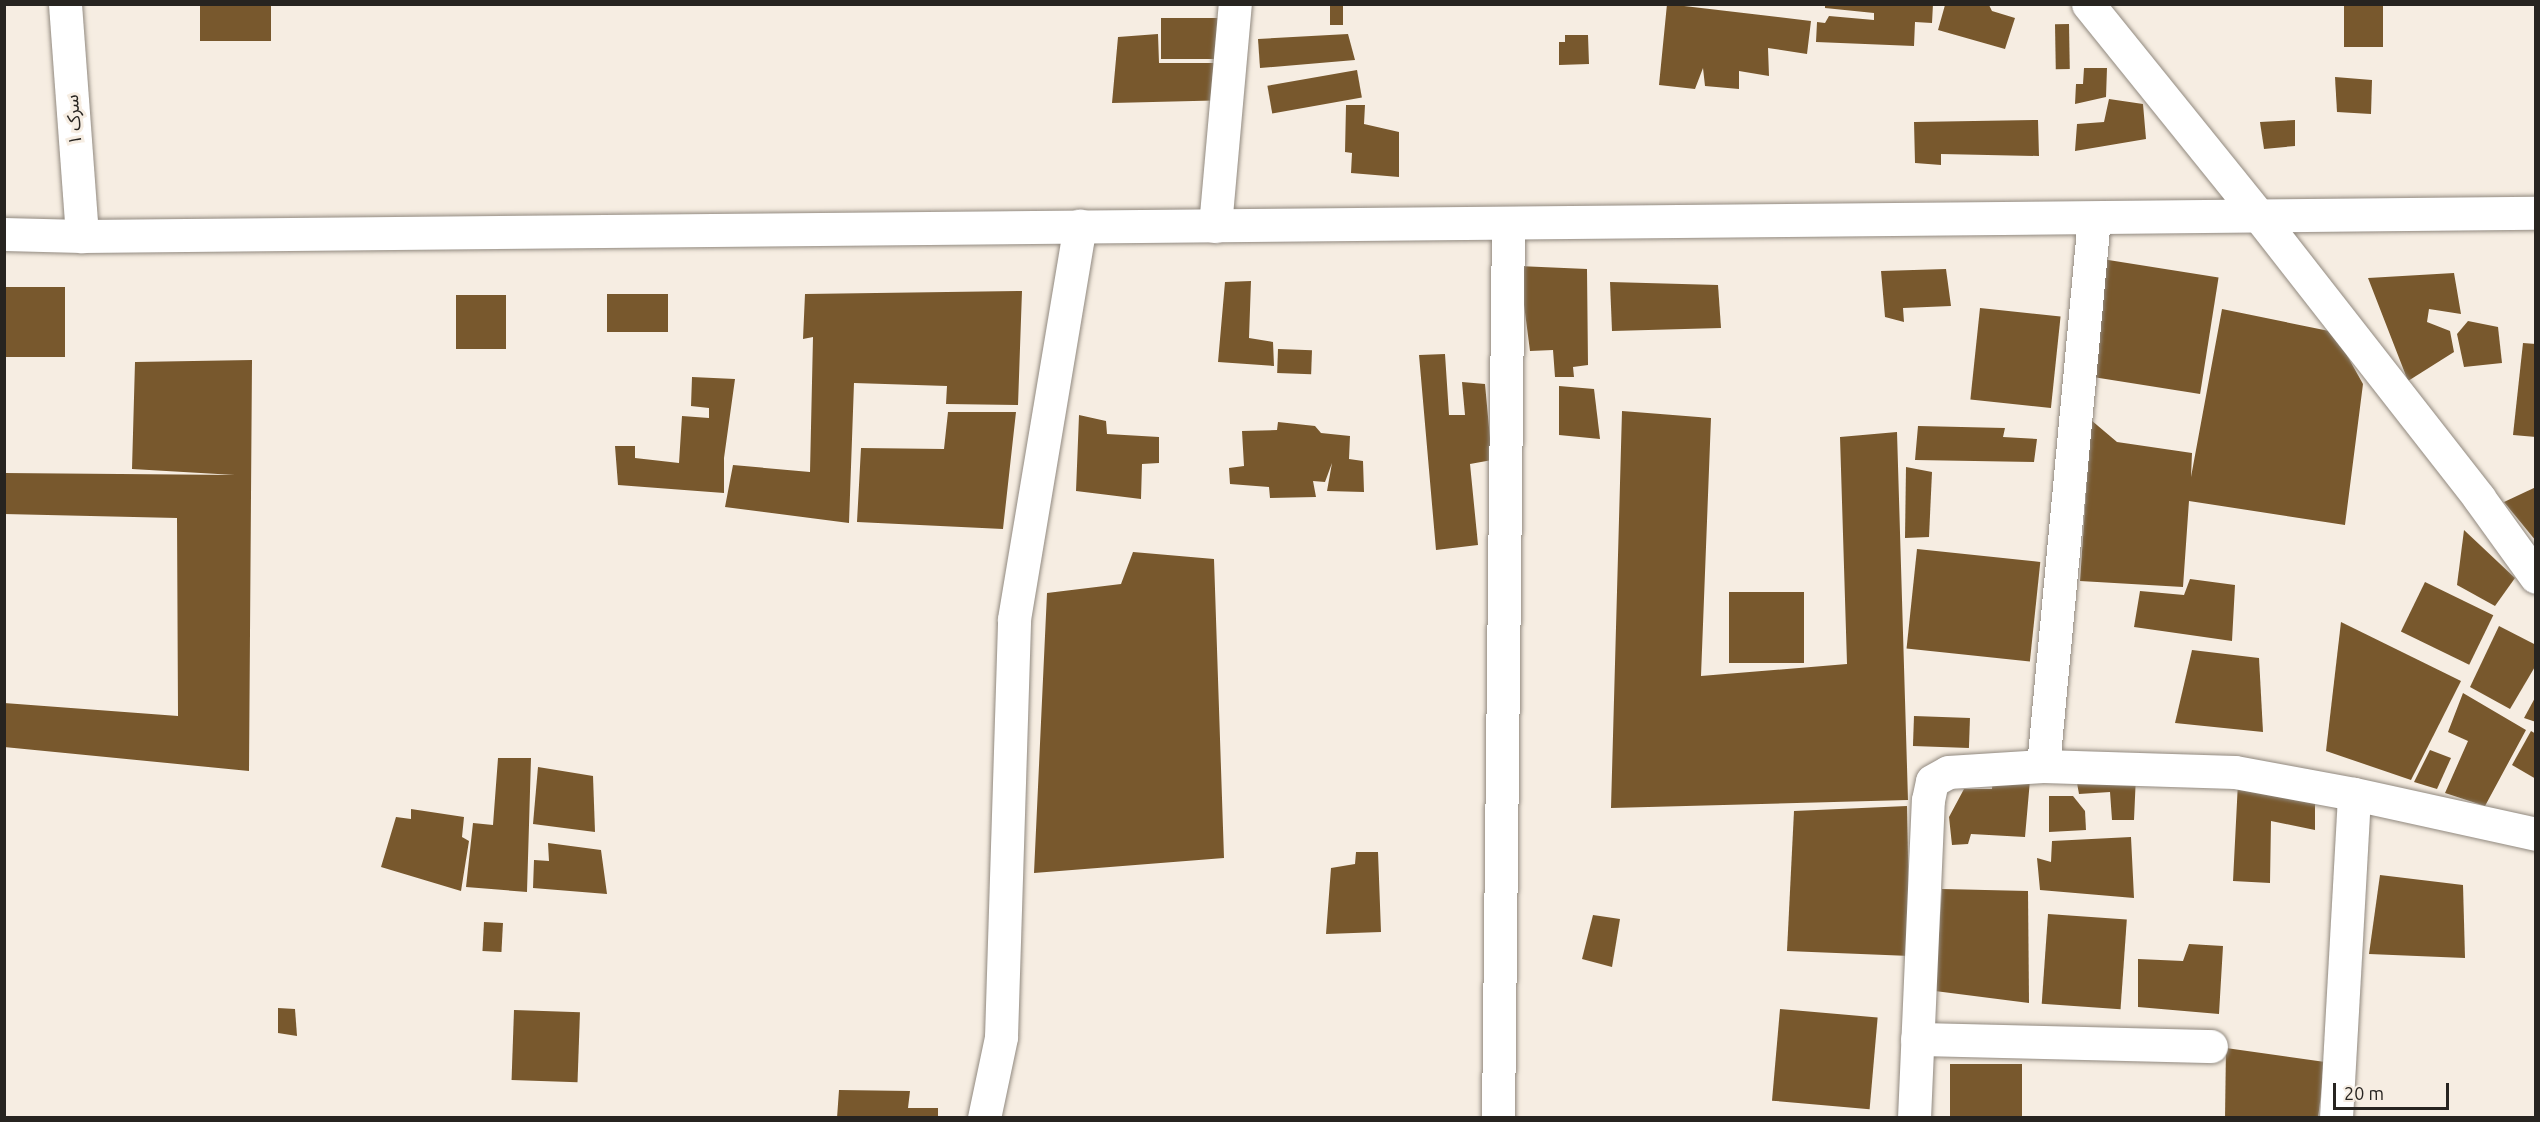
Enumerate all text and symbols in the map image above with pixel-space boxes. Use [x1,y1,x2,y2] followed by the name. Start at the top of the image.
[60,94,86,146] street label: سرک ۱
[2336,1071,2452,1109] scale bar
[2344,1083,2384,1103] text: 20 m

